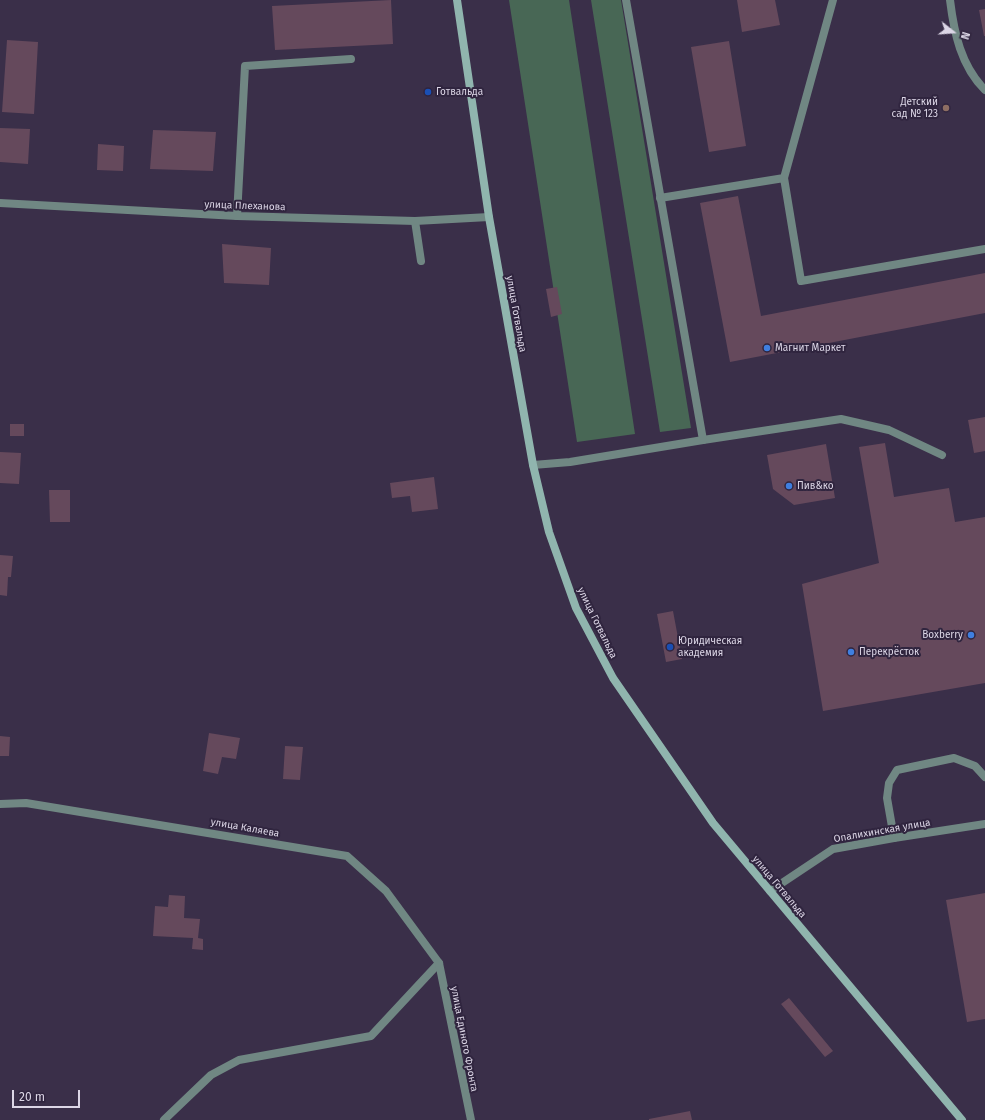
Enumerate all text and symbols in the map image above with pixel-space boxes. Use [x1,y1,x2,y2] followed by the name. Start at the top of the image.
[933,12,973,52] north arrow
[958,30,972,41] text: N
[436,86,483,98] place label: Готвальда
[423,87,433,97] marker: Готвальда
[892,96,938,120] place label: Детский сад № 123
[941,103,951,113] marker: Детский сад № 123
[204,199,286,213] street label: улица Плеханова
[503,275,529,353] street label: улица Готвальда
[775,342,846,354] place label: Магнит Маркет
[762,343,772,353] marker: Магнит Маркет
[797,480,834,492] place label: Пив&ко
[784,481,794,491] marker: Пив&ко
[575,585,619,661] street label: улица Готвальда
[922,629,963,641] place label: Boxberry
[966,630,976,640] marker: Boxberry
[678,635,742,658] place label: Юридическая академия
[665,642,675,652] marker: Юридическая академия
[859,646,919,658] place label: Перекрёсток
[846,647,856,657] marker: Перекрёсток
[210,816,280,840] street label: улица Каляева
[833,817,931,845] street label: Опалихинская улица
[749,853,809,921] street label: улица Готвальда
[448,985,480,1093] street label: улица Единого Фронта
[14,1082,82,1108] scale bar
[19,1090,45,1104] text: 20 m

